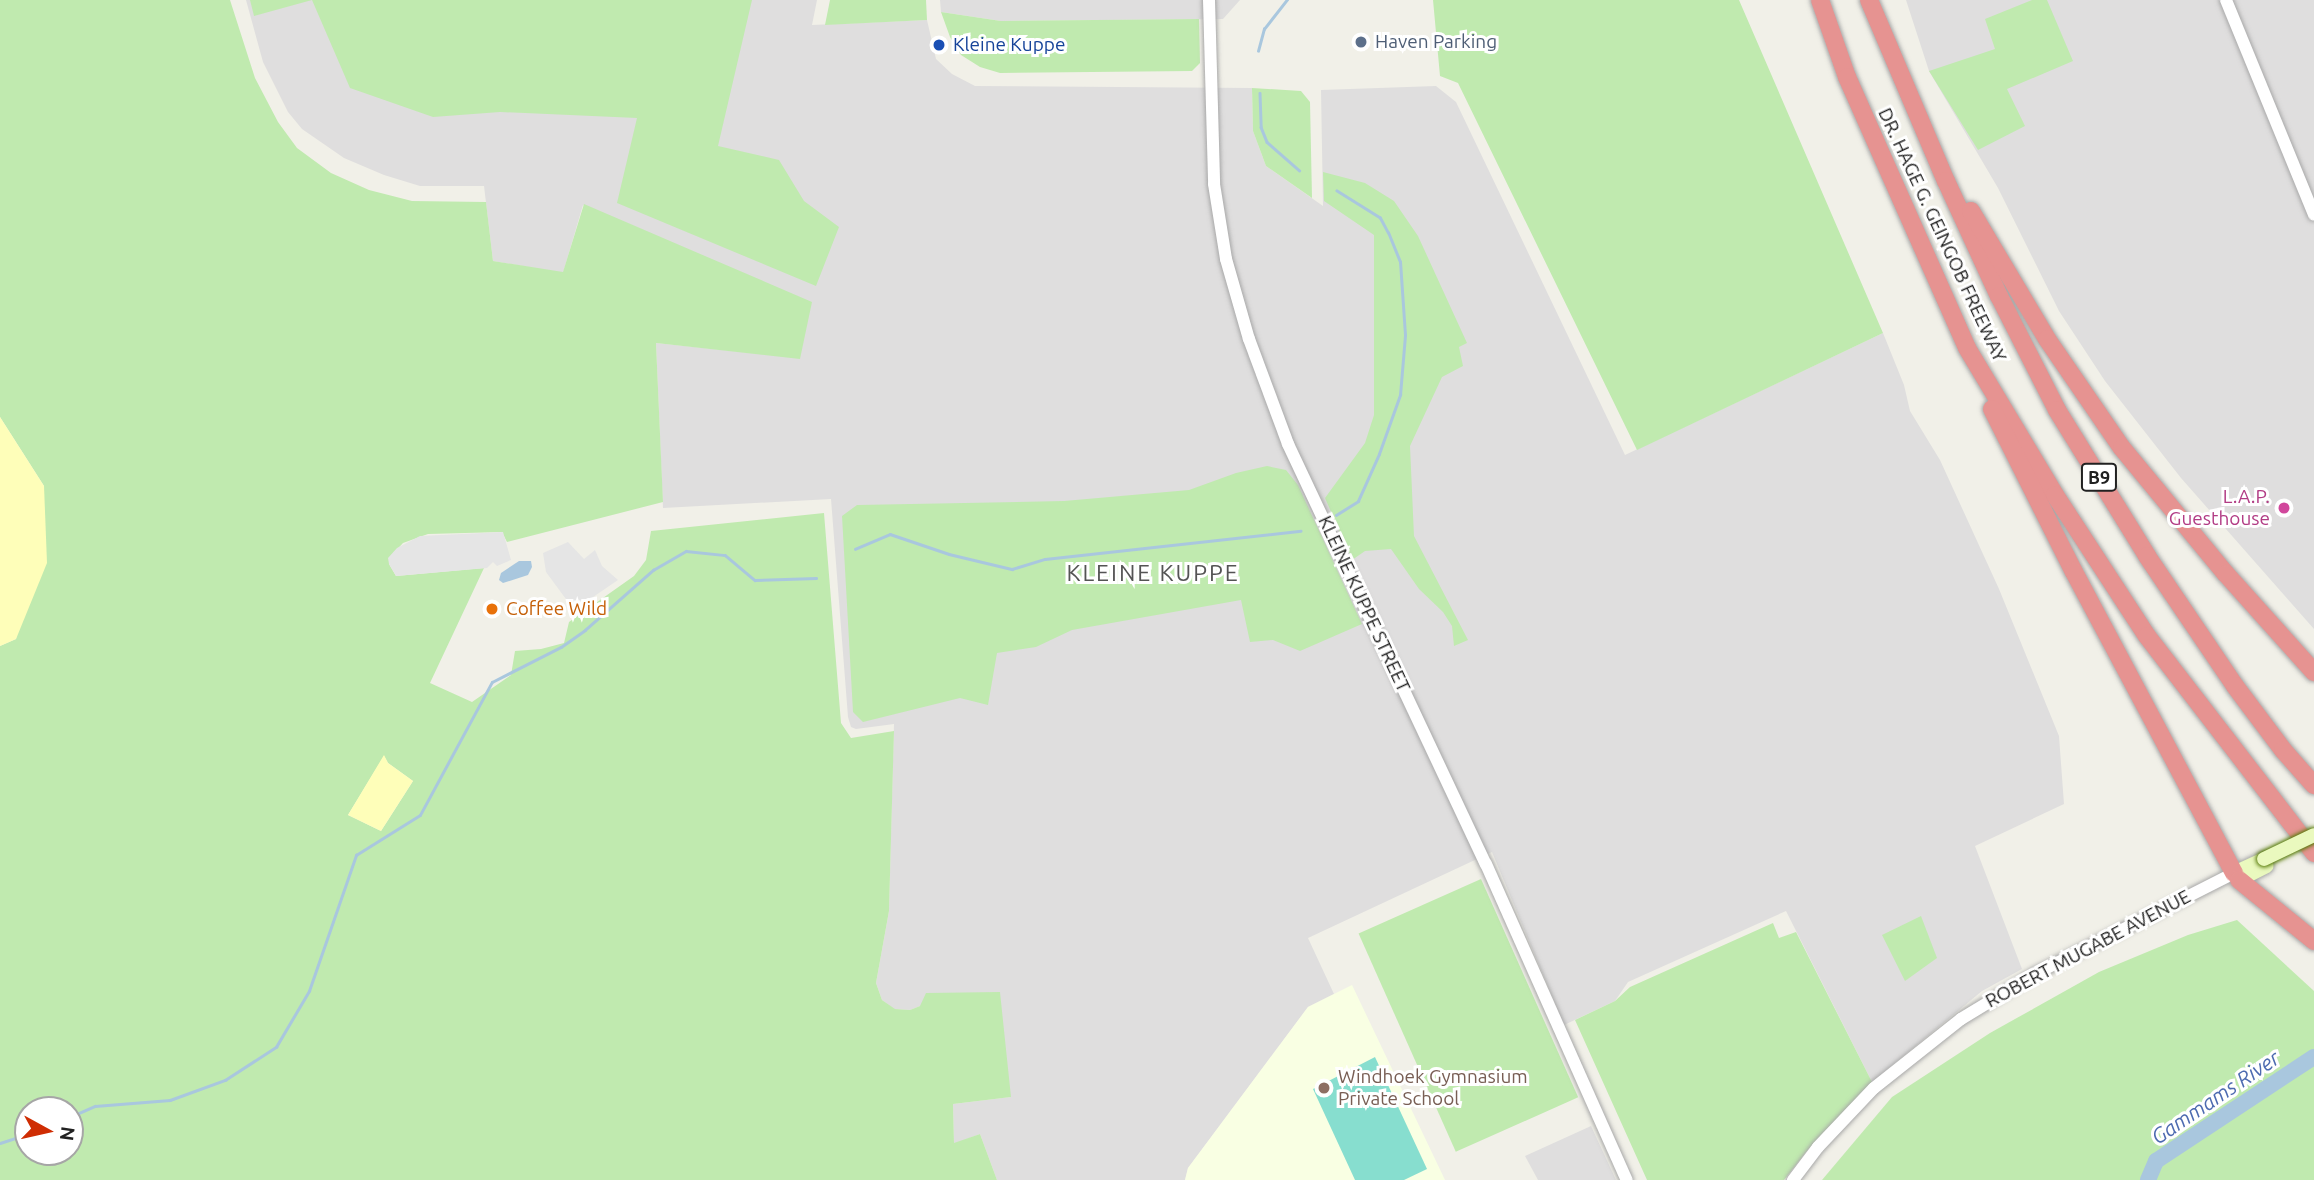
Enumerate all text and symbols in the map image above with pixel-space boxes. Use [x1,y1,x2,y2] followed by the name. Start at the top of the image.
[1375,31,1497,53] place label: Haven Parking
[953,34,1065,56] place label: Kleine Kuppe
[1353,34,1369,50] marker: Haven Parking
[931,37,947,53] marker: Kleine Kuppe
[1873,104,2011,366] street label: DR. HAGE G. GEINGOB FREEWAY
[2080,462,2118,491] road number: B9
[2169,486,2270,530] place label: L.A.P. Guesthouse
[2276,500,2292,516] marker: L.A.P. Guesthouse
[1313,512,1415,696] street label: KLEINE KUPPE STREET
[1068,559,1238,587] district label: KLEINE KUPPE
[506,598,607,620] place label: Coffee Wild
[484,601,500,617] marker: Coffee Wild
[1982,885,2194,1013] street label: ROBERT MUGABE AVENUE
[2146,1045,2284,1149] water label: Gammams River
[1338,1066,1528,1110] place label: Windhoek Gymnasium Private School
[1316,1080,1332,1096] marker: Windhoek Gymnasium Private School
[14,1096,84,1166] north arrow
[56,1125,80,1142] text: N

